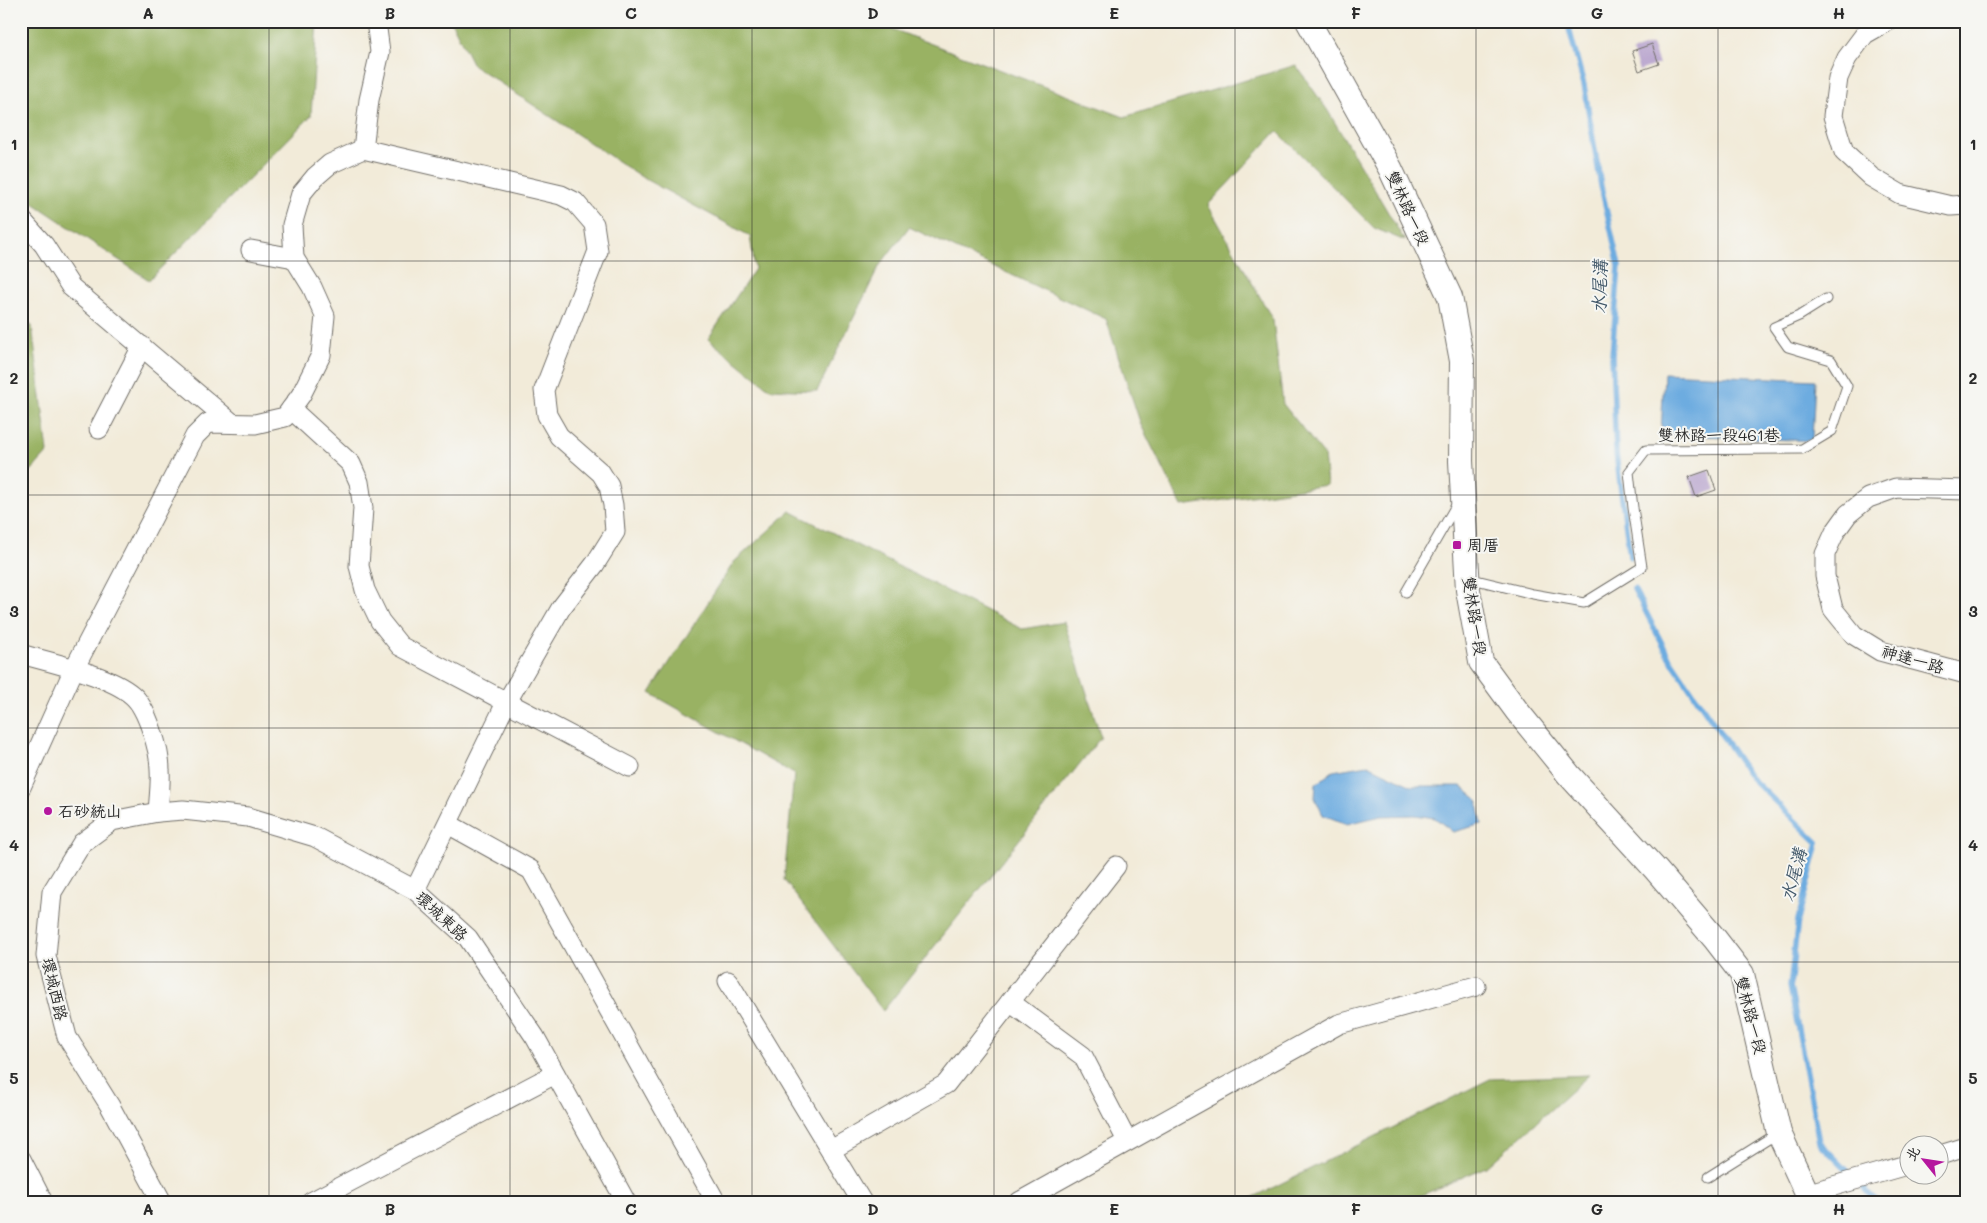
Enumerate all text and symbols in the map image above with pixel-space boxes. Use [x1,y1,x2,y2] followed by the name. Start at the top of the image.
[142,2,154,23] text: A
[385,2,395,23] text: B
[625,2,637,23] text: C
[867,2,879,23] text: D
[1109,2,1119,23] text: E
[1351,2,1361,23] text: F
[1591,2,1603,23] text: G
[1833,2,1845,23] text: H
[10,133,18,154] text: 1
[1969,133,1977,154] text: 1
[1382,167,1435,248] street label: 雙林路一段
[1587,258,1612,314] water label: 水尾溝
[10,367,19,388] text: 2
[1969,367,1978,388] text: 2
[1658,424,1780,445] street label: 雙林路一段461巷
[1467,534,1499,555] place label: 周厝
[1451,539,1463,551] marker: 周厝
[1459,575,1492,657] street label: 雙林路一段
[9,600,19,621] text: 3
[1968,600,1978,621] text: 3
[1879,640,1947,677] street label: 神達一路
[58,800,122,821] place label: 石砂統山
[42,805,54,817] marker: 石砂統山
[9,834,19,855] text: 4
[1968,834,1978,855] text: 4
[1774,844,1812,904] water label: 水尾溝
[412,886,473,945] street label: 環城東路
[38,955,73,1022] street label: 環城西路
[1731,974,1772,1056] street label: 雙林路一段
[9,1067,19,1088] text: 5
[1968,1067,1978,1088] text: 5
[1900,1136,1950,1186] north arrow
[1901,1142,1924,1164] text: 北
[142,1198,154,1219] text: A
[385,1198,395,1219] text: B
[625,1198,637,1219] text: C
[867,1198,879,1219] text: D
[1109,1198,1119,1219] text: E
[1351,1198,1361,1219] text: F
[1591,1198,1603,1219] text: G
[1833,1198,1845,1219] text: H

